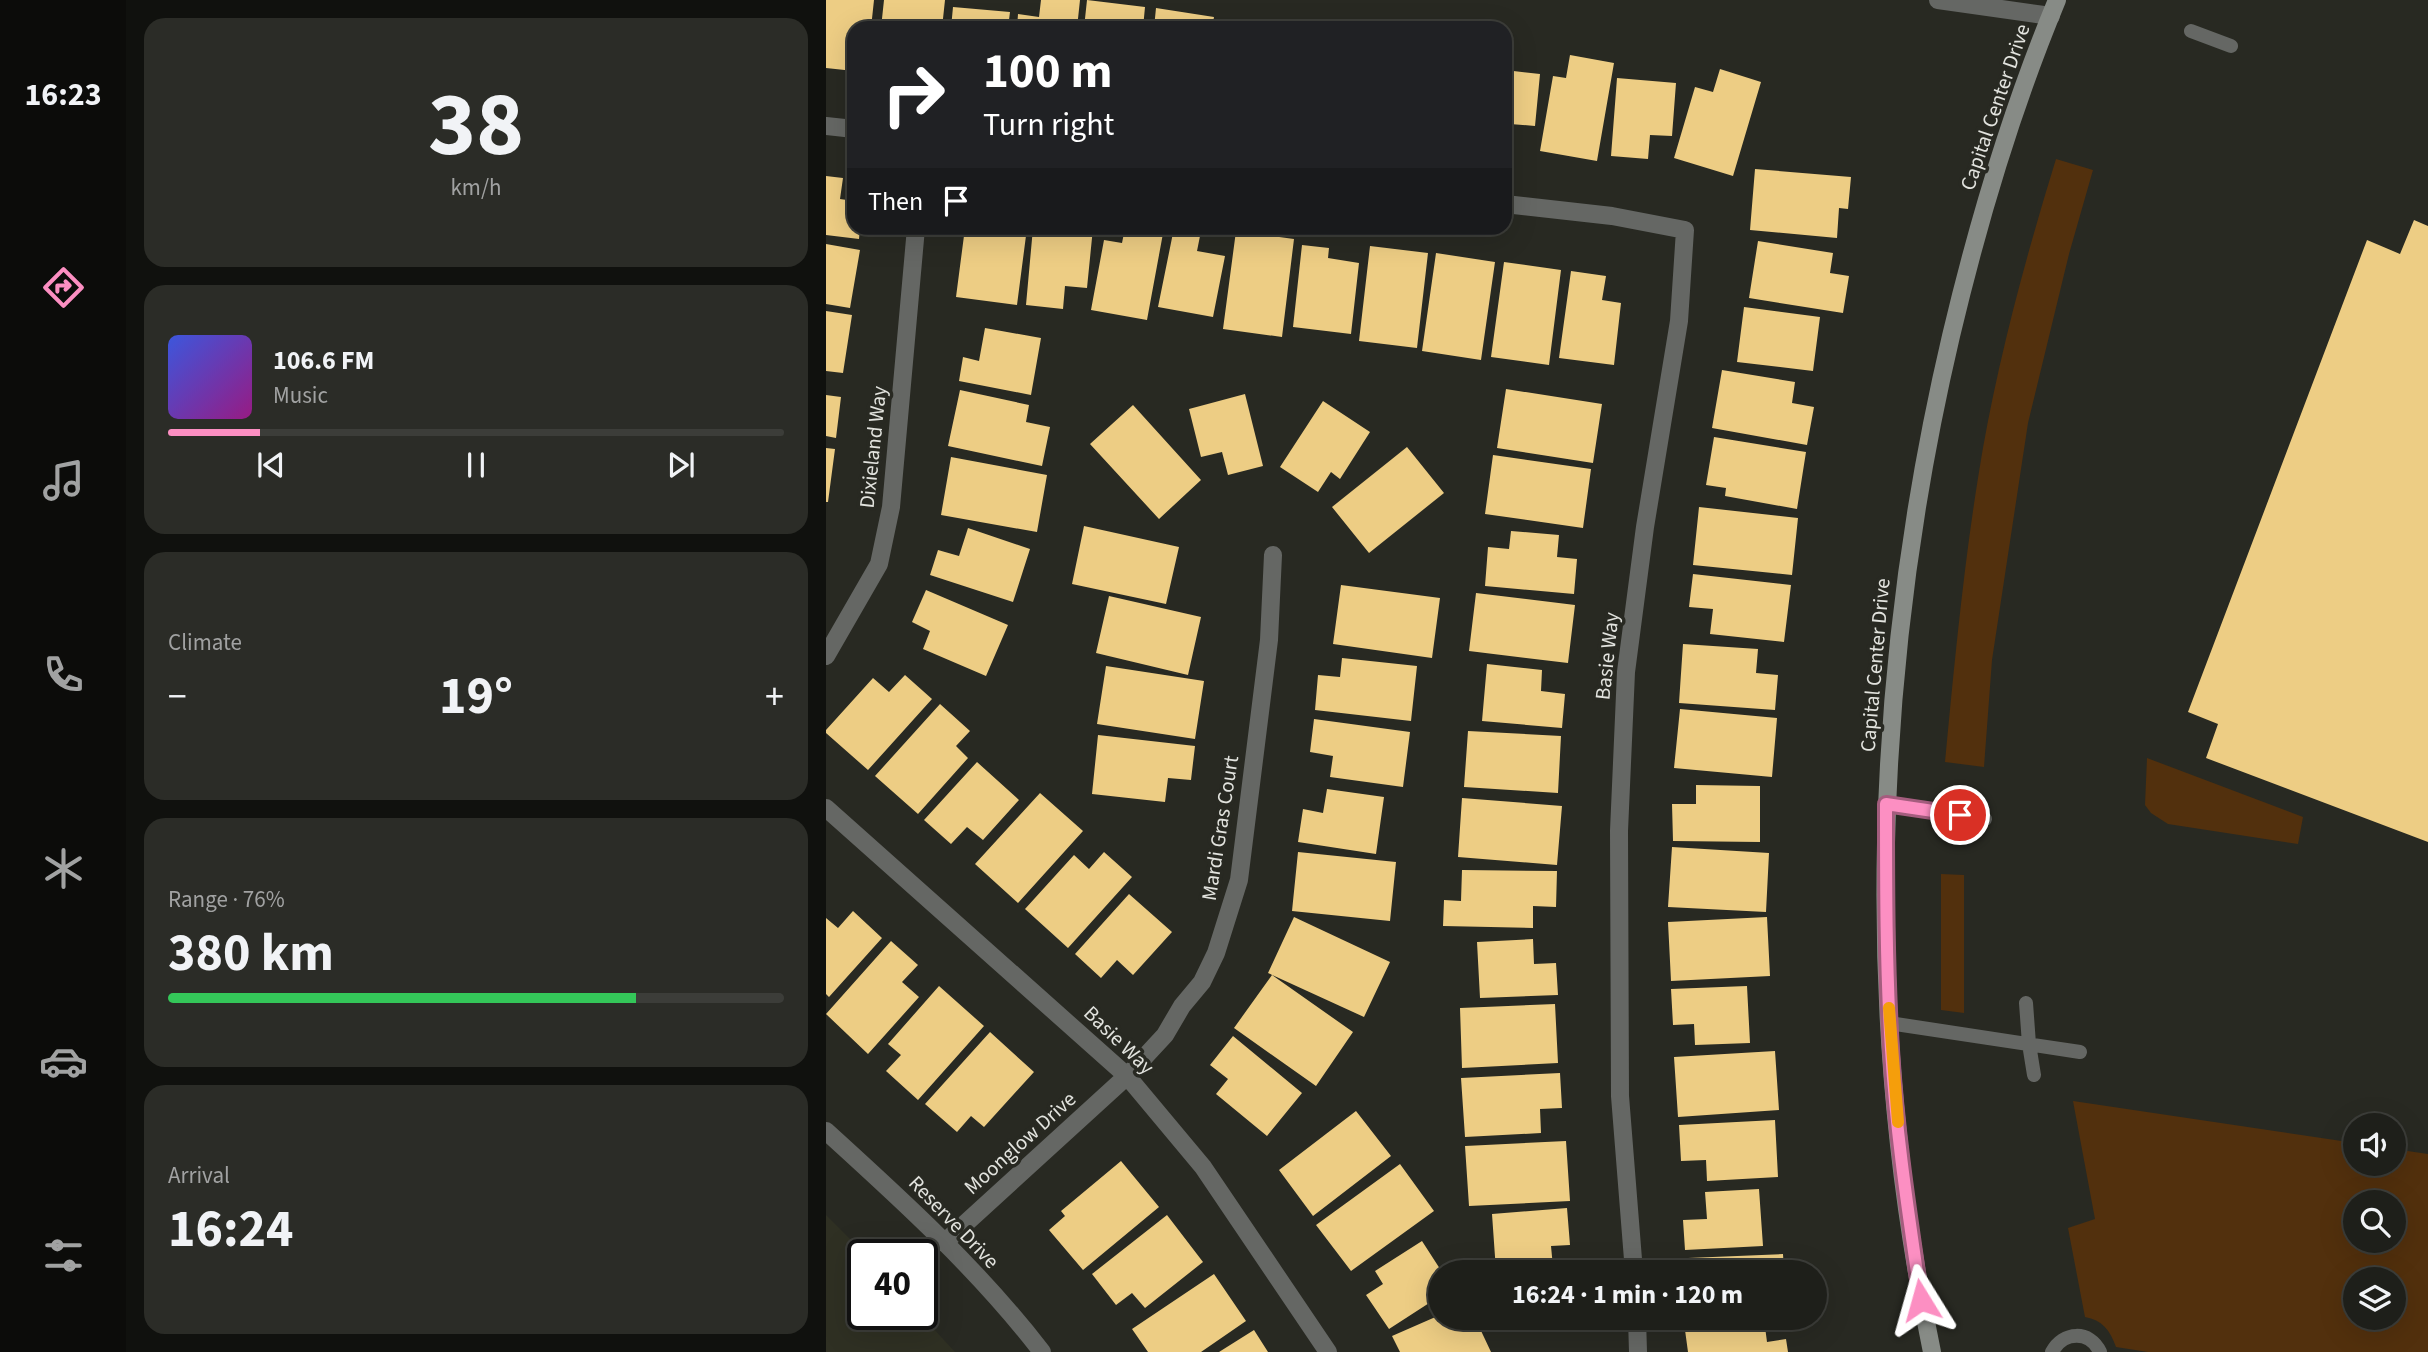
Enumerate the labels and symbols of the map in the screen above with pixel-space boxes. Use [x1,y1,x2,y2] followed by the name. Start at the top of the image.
[1952,20,2038,194] street label: Capital Center Drive
[852,384,894,510] street label: Dixieland Way
[1852,577,1898,753] street label: Capital Center Drive
[1587,610,1627,701] street label: Basie Way
[1194,753,1246,903] street label: Mardi Gras Court
[1930,785,1990,845] pin
[1077,999,1161,1082] street label: Basie Way
[957,1084,1083,1202] street label: Moonglow Drive
[902,1169,1006,1275] street label: Reserve Drive
[847,1239,938,1330] speed limit sign: 40
[1884,1263,1958,1337] position arrow

